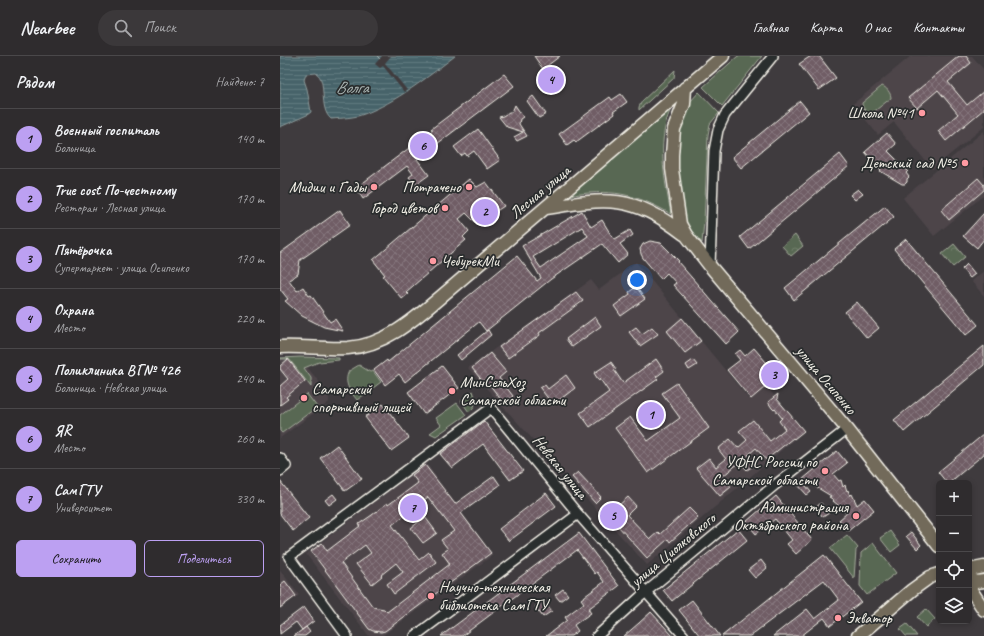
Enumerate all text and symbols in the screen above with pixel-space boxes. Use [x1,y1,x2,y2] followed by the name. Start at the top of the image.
[98,10,378,46] search box
[20,16,74,40] text: Nearbee
[112,17,134,39] icon: search
[144,18,176,37] text: Поиск
[753,19,788,36] text: Главная
[810,19,842,36] text: Карта
[864,19,891,36] text: О нас
[913,19,964,36] text: Контакты
[538,65,564,95] pin: 4
[16,72,54,93] text: Рядом
[216,74,264,90] text: Найдено: 7
[336,77,370,98] water label: Волга
[847,103,915,123] place label: Школа №41
[917,108,927,118] marker: Школа №41
[54,121,159,140] text: Военный госпиталь
[26,131,32,147] text: 1
[236,131,264,147] text: 140 m
[410,131,436,161] pin: 6
[54,140,95,156] text: Больница
[861,153,958,173] place label: Детский сад №5
[960,158,970,168] marker: Детский сад №5
[506,160,576,223] street label: Лесная улица
[289,177,368,197] place label: Мидии и Гады
[402,177,462,197] place label: Потрачено
[54,181,176,200] text: True cost По-честному
[369,182,379,192] marker: Мидии и Гады
[464,182,474,192] marker: Потрачено
[26,191,32,207] text: 2
[236,191,264,207] text: 170 m
[472,197,498,227] pin: 2
[371,198,440,218] place label: Город цветов
[54,200,165,216] text: Ресторан · Лесная улица
[440,203,450,213] marker: Город цветов
[54,241,111,260] text: Пятёрочка
[26,251,32,267] text: 3
[236,251,264,267] text: 170 m
[441,251,500,271] place label: ЧебурекМи
[428,256,438,266] marker: ЧебурекМи
[54,260,189,276] text: Супермаркет · улица Осипенко
[627,270,647,290] your location
[54,301,94,320] text: Охрана
[26,311,32,327] text: 4
[236,311,264,327] text: 220 m
[54,320,85,336] text: Место
[791,341,861,420] street label: улица Осипенко
[761,360,787,390] pin: 3
[54,361,180,380] text: Поликлиника ВГ№ 426
[26,371,32,387] text: 5
[236,371,264,387] text: 240 m
[460,372,566,410] place label: МинСельХоз Самарской области
[312,379,412,417] place label: Самарский спортивный лицей
[54,380,166,396] text: Больница · Невская улица
[447,386,457,396] marker: МинСельХоз Самарской области
[299,393,309,403] marker: Самарский спортивный лицей
[638,400,664,430] pin: 1
[54,421,71,440] text: ЯR
[26,431,32,447] text: 6
[236,431,264,447] text: 260 m
[528,431,593,504] street label: Невская улица
[54,440,85,456] text: Место
[712,452,818,490] place label: УФНС России по Самарской области
[820,466,830,476] marker: УФНС России по Самарской области
[936,480,972,624] map controls
[936,480,972,516] button: +
[54,481,100,500] text: СамГТУ
[26,491,32,507] text: 7
[236,491,264,507] text: 330 m
[400,493,426,523] pin: 7
[734,497,850,535] place label: Администрация Октябрьского района
[54,500,112,516] text: Университет
[600,501,626,531] pin: 5
[626,507,722,592] street label: улица Циолковского
[851,511,861,521] marker: Администрация Октябрьского района
[936,516,972,552] button: −
[16,540,136,577] button: Сохранить
[144,540,264,577] button: Поделиться
[936,552,972,588] button: locate
[439,577,551,615] place label: Научно-техническая библиотека СамГТУ
[936,588,972,624] button: layers
[426,591,436,601] marker: Научно-техническая библиотека СамГТУ
[846,608,893,628] place label: Экватор
[833,613,843,623] marker: Экватор

